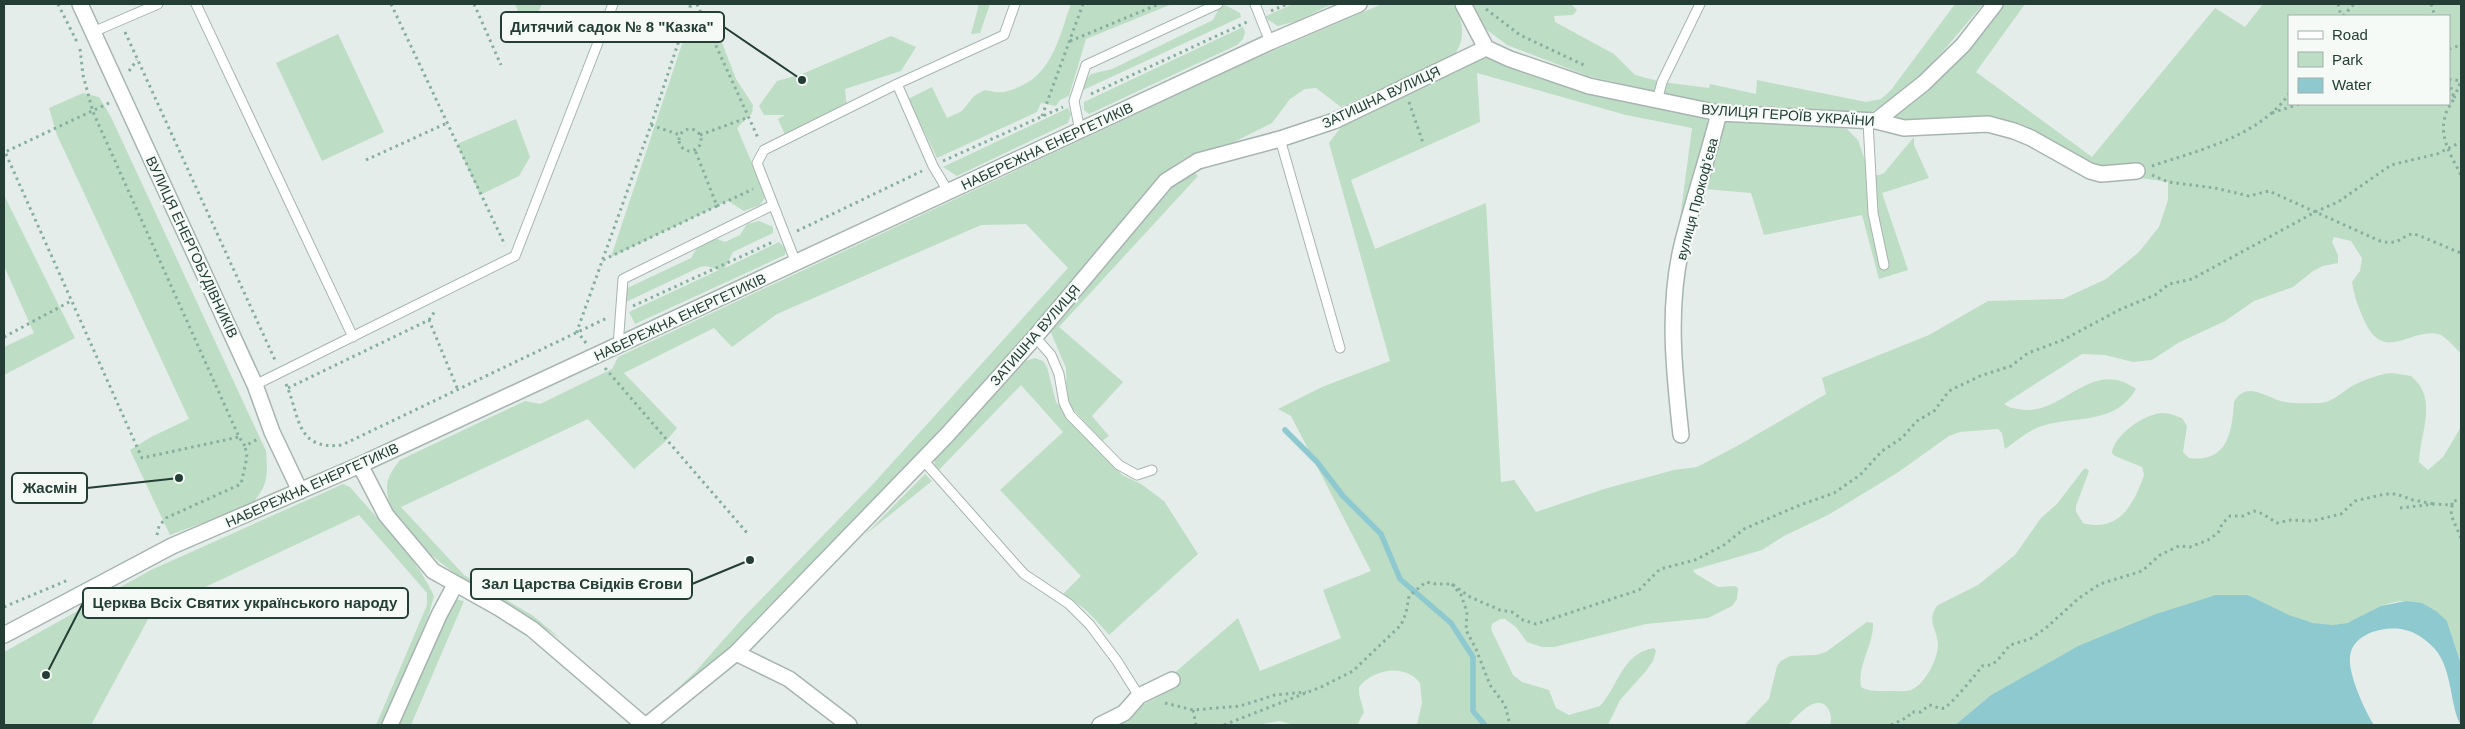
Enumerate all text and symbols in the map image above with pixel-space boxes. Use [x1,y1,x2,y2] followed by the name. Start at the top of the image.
[501,12,724,42] callout: Дитячий садок № 8 "Казка"
[2288,15,2450,105] legend
[510,18,714,35] text: Дитячий садок № 8 "Казка"
[2332,26,2368,43] text: Road
[2332,51,2363,68] text: Park
[1319,63,1443,131] street label: ЗАТИШНА ВУЛИЦЯ
[2332,76,2371,93] text: Water
[958,99,1136,193] street label: НАБЕРЕЖНА ЕНЕРГЕТИКІВ
[1701,101,1875,129] street label: ВУЛИЦЯ ГЕРОЇВ УКРАЇНИ
[1673,136,1721,262] street label: вулиця Прокофʼєва
[143,154,241,340] street label: ВУЛИЦЯ ЕНЕРГОБУДІВНИКІВ
[591,270,769,364] street label: НАБЕРЕЖНА ЕНЕРГЕТИКІВ
[987,281,1083,389] street label: ЗАТИШНА ВУЛИЦЯ
[223,439,401,531] street label: НАБЕРЕЖНА ЕНЕРГЕТИКІВ
[12,473,87,503] callout: Жасмін
[22,479,77,496] text: Жасмін
[471,569,692,599] callout: Зал Царства Свідків Єгови
[482,575,682,592] text: Зал Царства Свідків Єгови
[83,588,408,618] callout: Церква Всіх Святих українського народу
[93,594,398,611] text: Церква Всіх Святих українського народу

